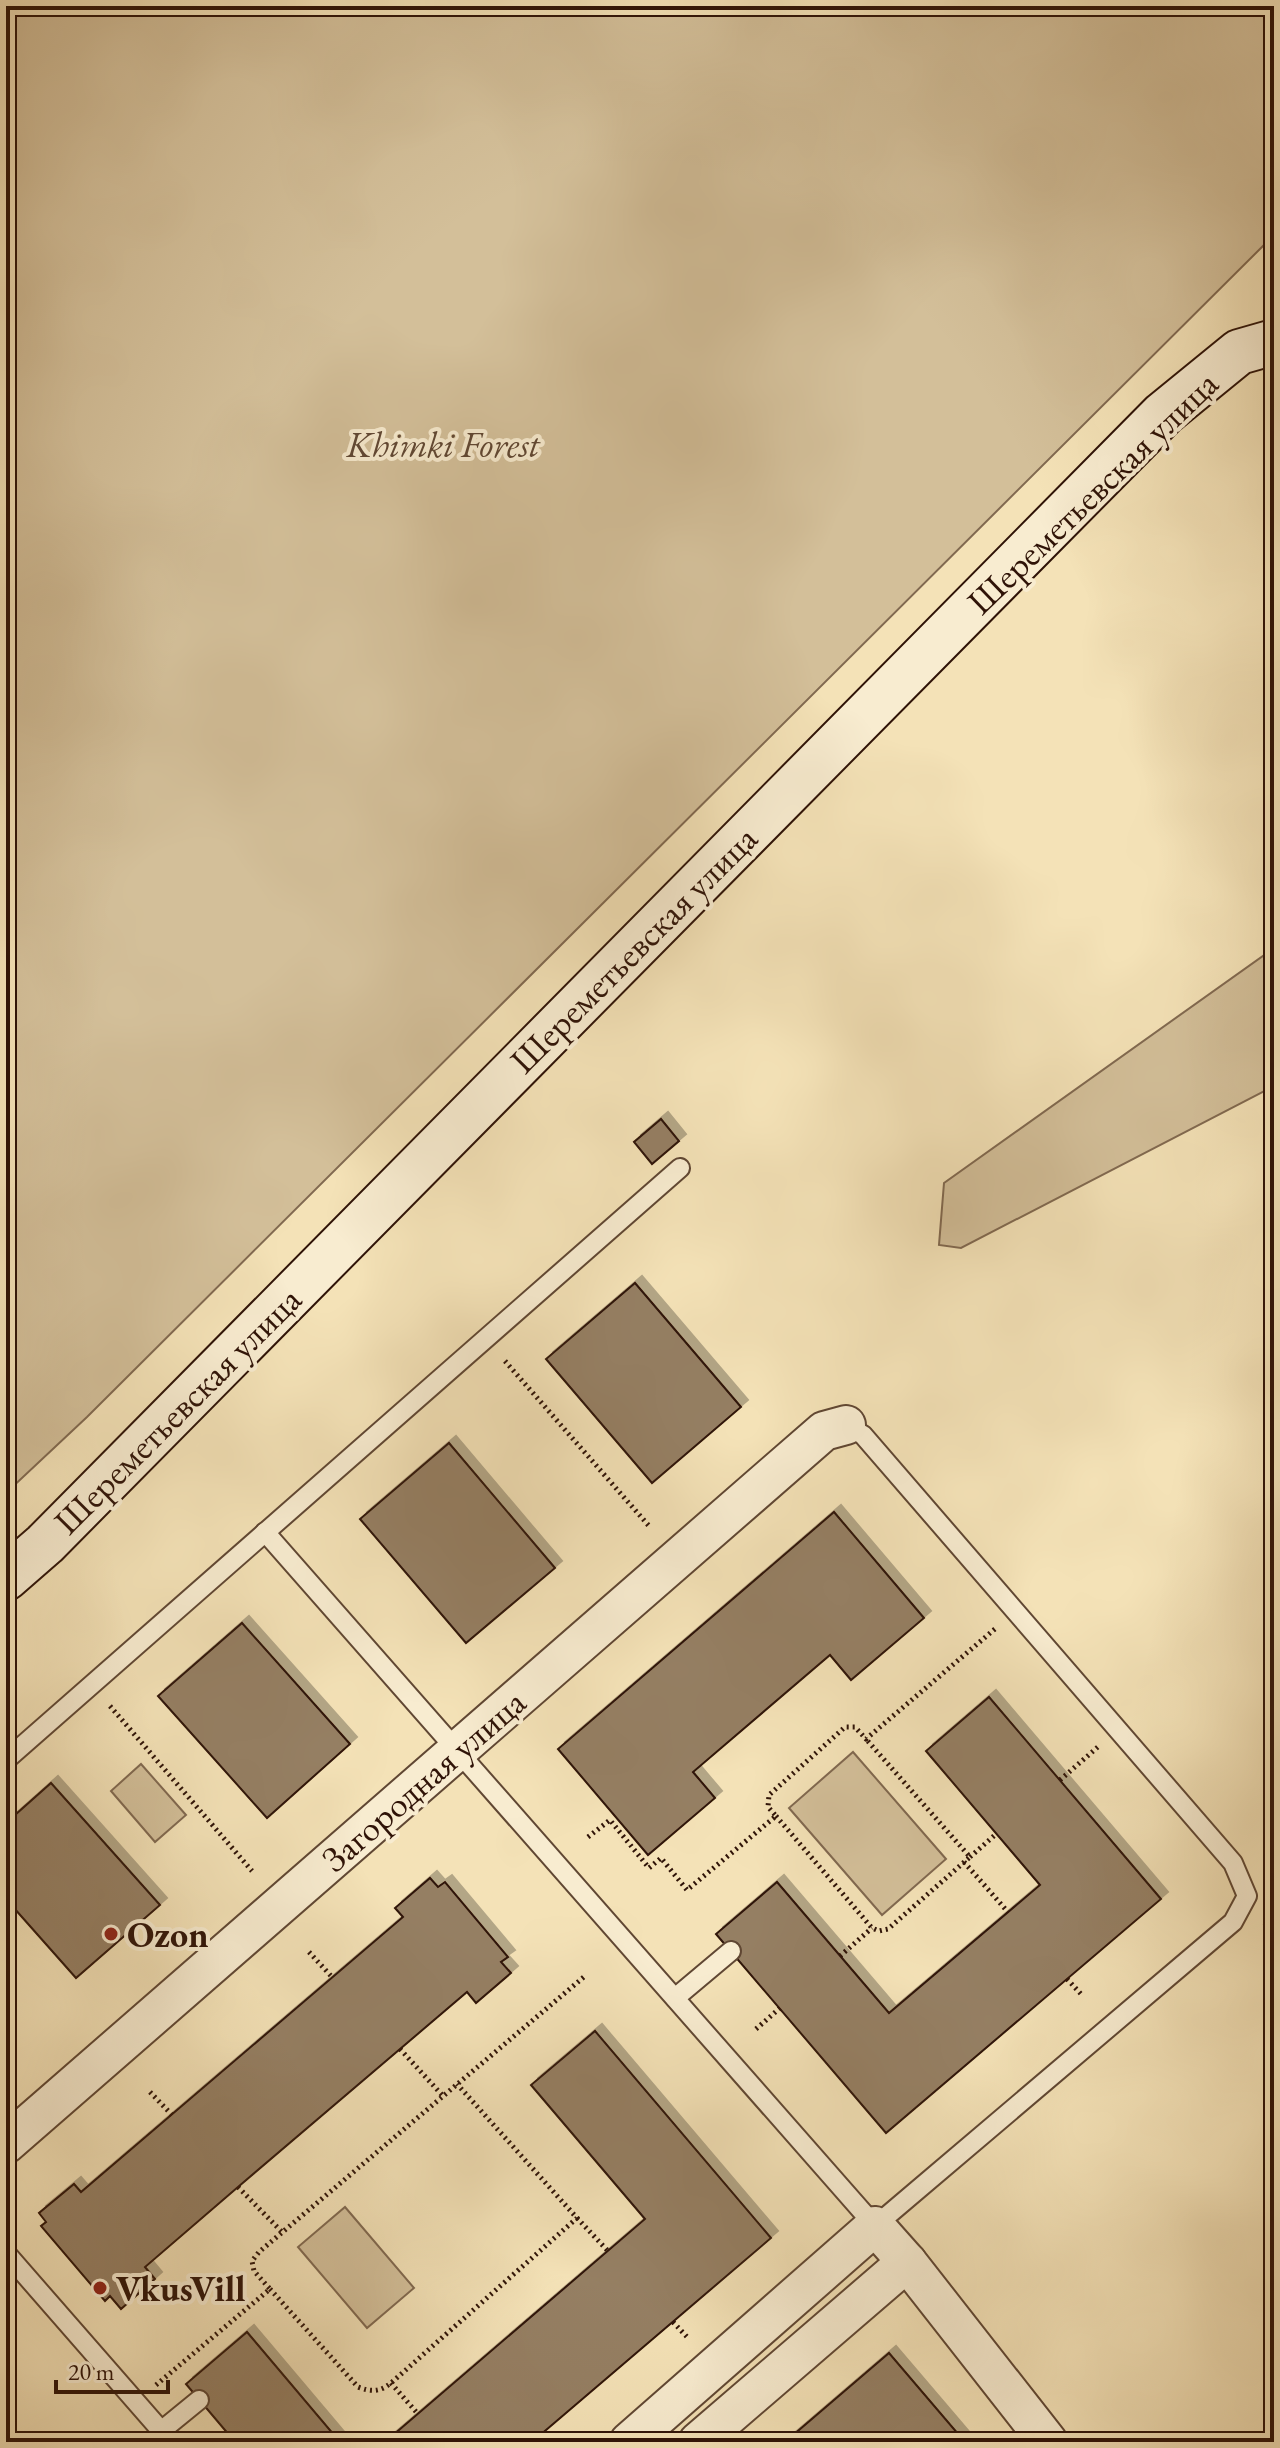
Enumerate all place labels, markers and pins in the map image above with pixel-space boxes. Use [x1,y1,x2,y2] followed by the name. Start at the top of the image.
[127,1911,209,1958] place label: Ozon
[102,1925,120,1943] marker: Ozon
[116,2265,245,2312] place label: VkusVill
[91,2279,109,2297] marker: VkusVill

